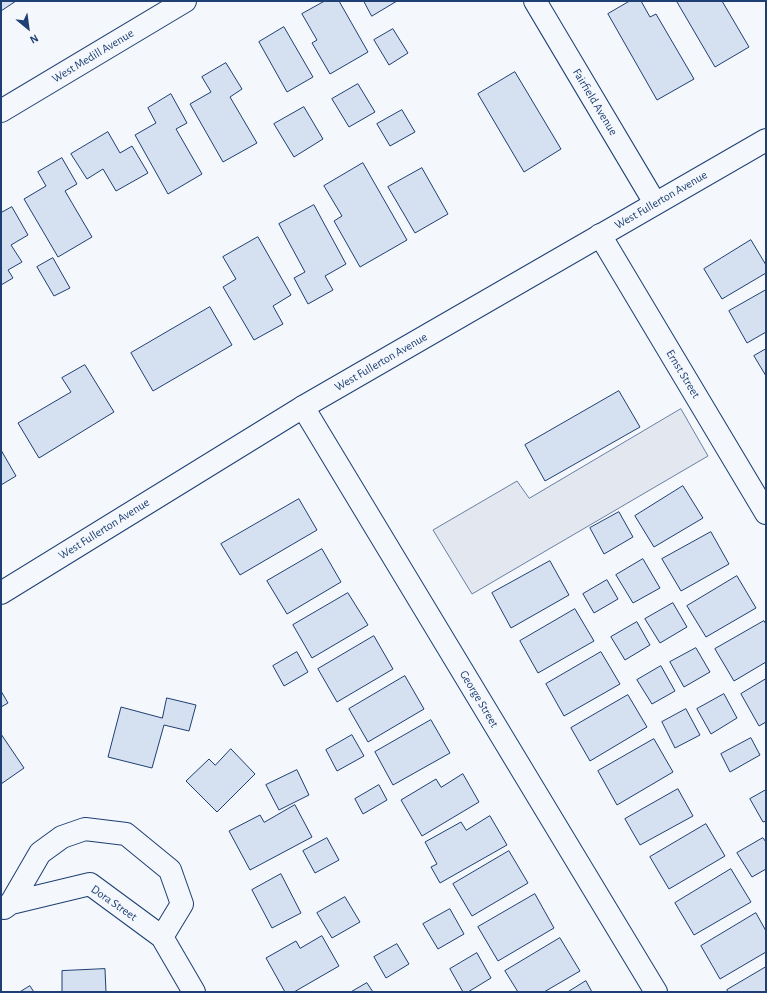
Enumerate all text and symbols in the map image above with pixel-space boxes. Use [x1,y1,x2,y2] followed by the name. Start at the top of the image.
[8,8,48,48] north arrow
[50,26,136,86] street label: West Medill Avenue
[28,32,40,46] text: N
[569,66,621,138] street label: Fairfield Avenue
[612,168,710,232] street label: West Fullerton Avenue
[332,330,430,394] street label: West Fullerton Avenue
[663,347,703,401] street label: Ernst Street
[56,495,152,563] street label: West Fullerton Avenue
[456,668,502,730] street label: George Street
[88,882,140,924] street label: Dora Street

